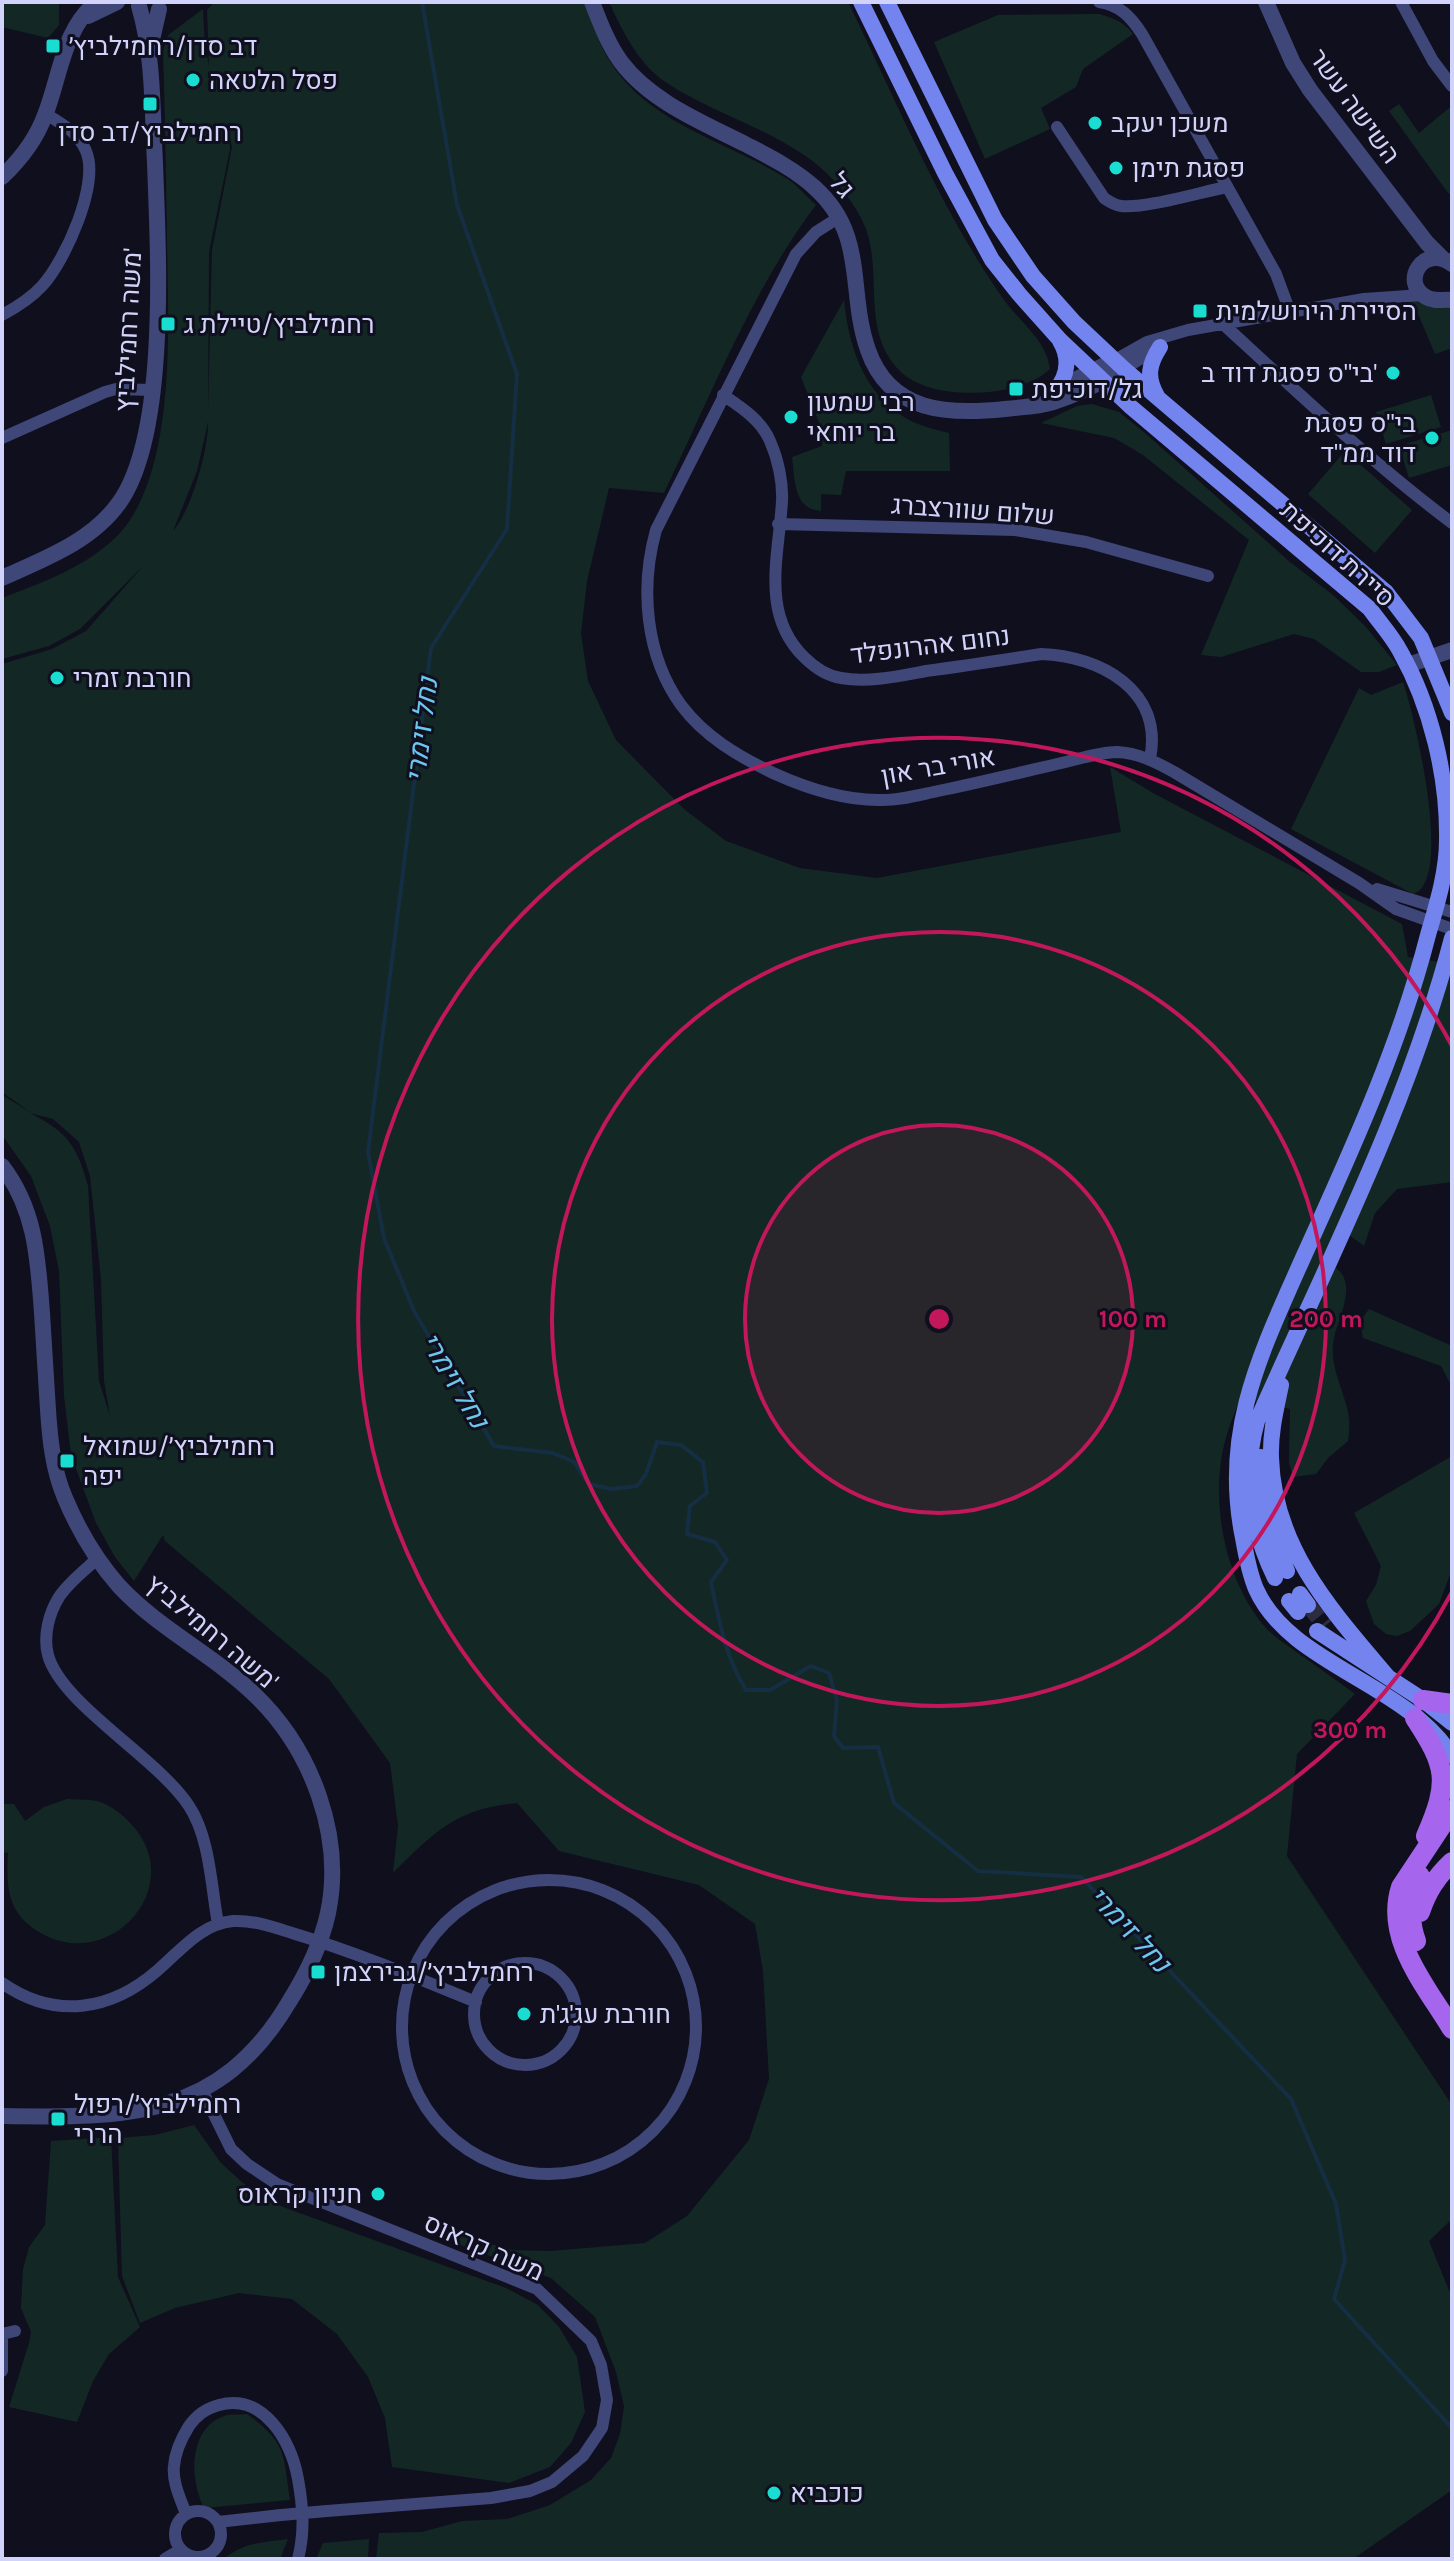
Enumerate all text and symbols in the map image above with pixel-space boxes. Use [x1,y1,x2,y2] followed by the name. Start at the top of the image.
[69,31,257,62] place label: דב סדן/רחמילביץ׳
[44,37,62,55] marker: דב סדן/רחמילביץ׳
[1303,43,1407,170] street label: השישה עשר
[209,65,338,96] place label: פסל הלטאה
[184,71,202,89] marker: פסל הלטאה
[141,95,159,113] marker: רחמילביץ/דב סדן
[1111,108,1229,139] place label: משכן יעקב
[1086,114,1104,132] marker: משכן יעקב
[58,117,242,148] place label: רחמילביץ/דב סדן
[1132,153,1245,184] place label: פסגת תימן
[1107,159,1125,177] marker: פסגת תימן
[822,166,861,204] street label: גל
[109,247,148,413] street label: משה רחמילביץ'
[1216,296,1417,327] place label: הסיירת הירושלמית
[1191,302,1209,320] marker: הסיירת הירושלמית
[184,309,374,340] place label: רחמילביץ/טיילת ג
[159,315,177,333] marker: רחמילביץ/טיילת ג
[1201,358,1377,389] place label: בי"ס פסגת דוד ב'
[1384,364,1402,382] marker: בי"ס פסגת דוד ב'
[1032,374,1142,405] place label: גל/דוכיפת
[1007,380,1025,398] marker: גל/דוכיפת
[807,387,915,448] place label: רבי שמעון בר יוחאי
[782,408,800,426] marker: רבי שמעון בר יוחאי
[1305,408,1416,469] place label: בי"ס פסגת דוד ממ"ד
[1423,429,1441,447] marker: בי"ס פסגת דוד ממ"ד
[890,489,1056,532] street label: שלום שוורצברג
[1274,495,1401,614] street label: סיירת דוכיפת
[848,620,1012,671] street label: נחום אהרונפלד
[73,663,192,694] place label: חורבת זמרי
[48,669,66,687] marker: חורבת זמרי
[399,674,445,785] water label: נחל זימרי
[878,741,998,792] street label: אורי בר און
[925,1305,953,1333] centre of rings
[1099,1305,1167,1333] text: 100 m
[1289,1305,1363,1333] text: 200 m
[413,1326,497,1436] water label: נחל זימרי
[83,1431,275,1492] place label: רחמילביץ׳/שמואל יפה
[58,1452,76,1470] marker: רחמילביץ׳/שמואל יפה
[139,1568,284,1697] street label: משה רחמילביץ'
[1313,1716,1387,1744] text: 300 m
[1081,1879,1179,1981] water label: נחל זימרי
[334,1957,534,1988] place label: רחמילביץ׳/גבירצמן
[309,1963,327,1981] marker: רחמילביץ׳/גבירצמן
[540,1999,671,2030] place label: חורבת עג'ג'ת
[515,2005,533,2023] marker: חורבת עג'ג'ת
[74,2089,241,2150] place label: רחמילביץ׳/רפול הררי
[49,2110,67,2128] marker: רחמילביץ׳/רפול הררי
[238,2179,362,2210] place label: חניון קראוס
[369,2185,387,2203] marker: חניון קראוס
[419,2207,549,2288] street label: משה קראוס
[790,2478,864,2509] place label: כוכביא
[765,2484,783,2502] marker: כוכביא

